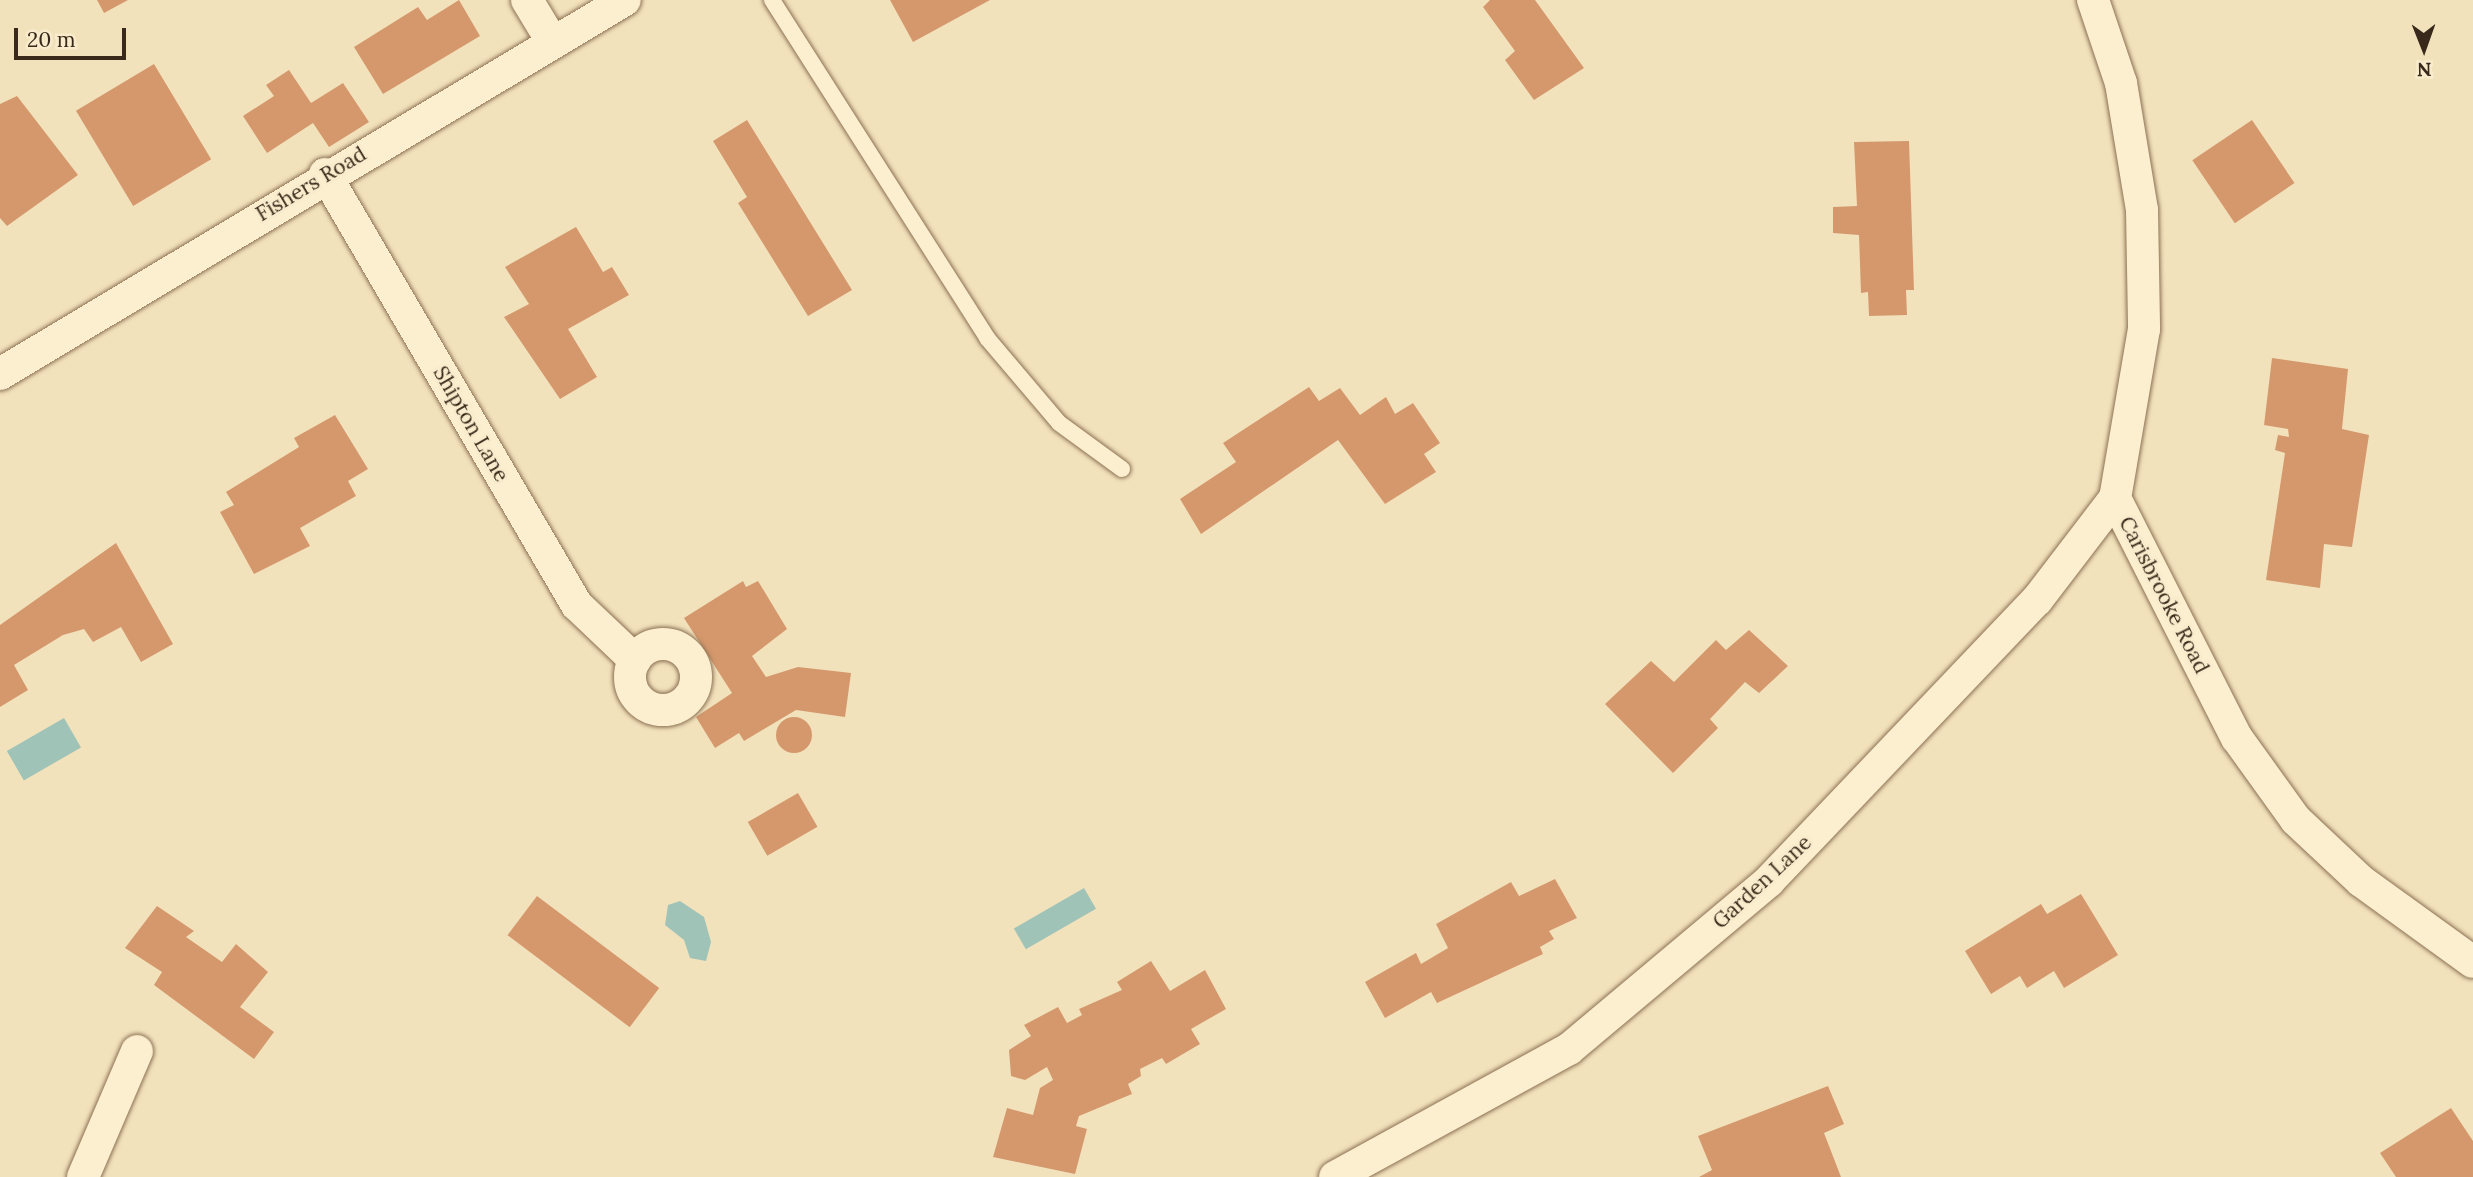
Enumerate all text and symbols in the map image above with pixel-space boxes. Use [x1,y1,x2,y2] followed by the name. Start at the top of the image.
[18,14,130,58] scale bar
[2389,14,2459,84] north arrow
[27,26,76,53] text: 20 m
[2417,58,2432,82] text: N
[251,141,371,227] street label: Fishers Road
[428,362,514,486] street label: Shipton Lane
[2114,512,2214,678] street label: Carisbrooke Road
[1708,830,1816,934] street label: Garden Lane

